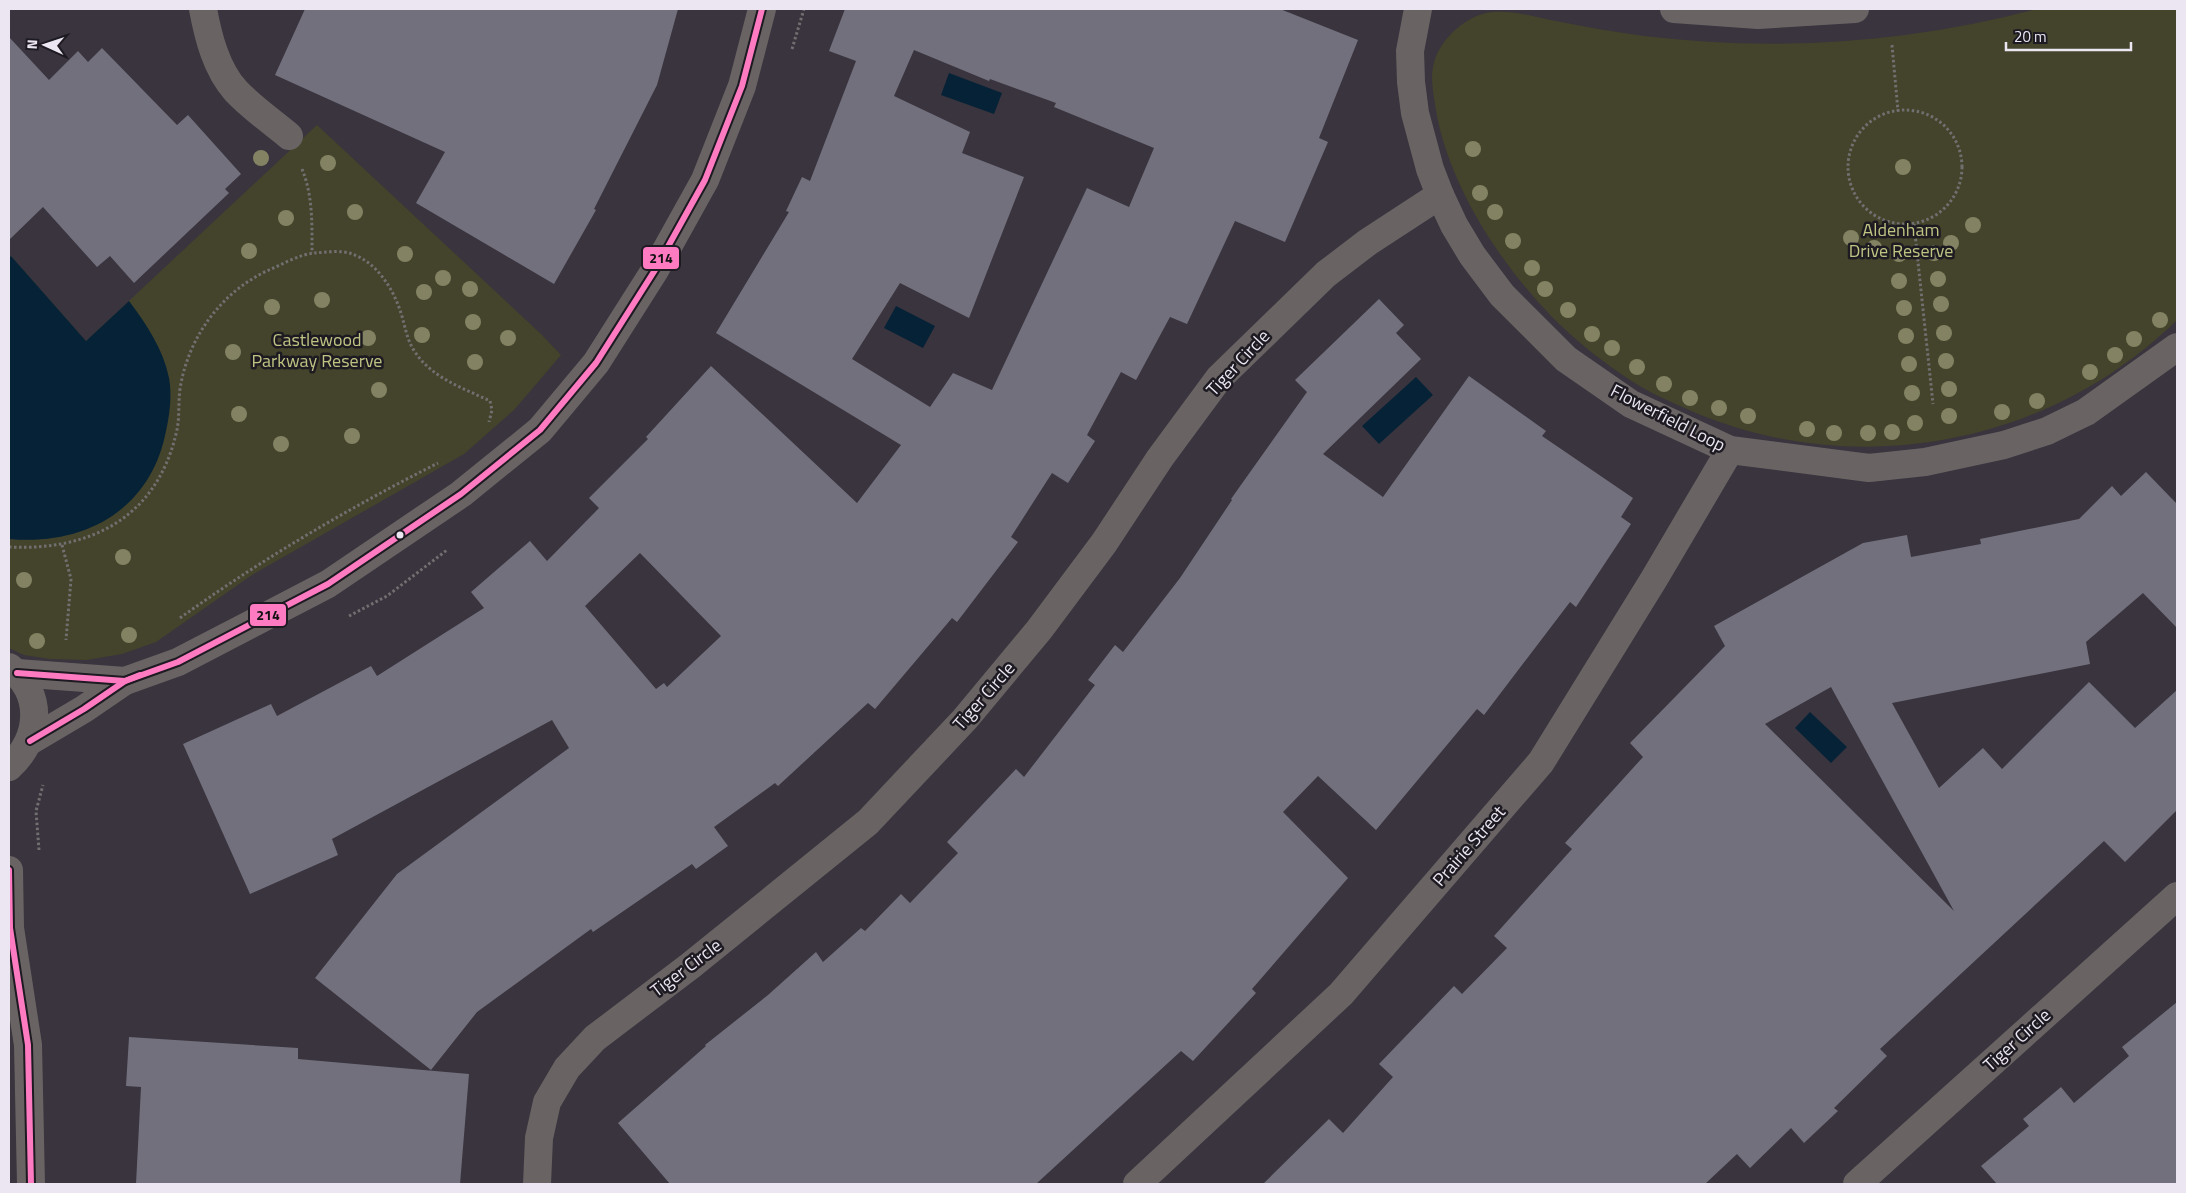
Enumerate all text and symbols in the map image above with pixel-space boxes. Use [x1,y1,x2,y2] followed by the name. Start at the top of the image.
[20,20,70,70] north arrow
[2006,20,2131,52] scale bar
[2014,25,2047,48] text: 20 m
[21,39,42,50] text: N
[1849,216,1953,264] park label: Aldenham Drive Reserve
[642,246,680,270] line badge: 214
[649,247,673,268] text: 214
[1200,323,1276,402] street label: Tiger Circle
[252,326,382,374] park label: Castlewood Parkway Reserve
[1606,377,1730,458] street label: Flowerfield Loop
[395,530,405,540] unlabelled marker
[249,603,287,627] line badge: 214
[256,604,280,625] text: 214
[946,656,1021,736] street label: Tiger Circle
[1426,799,1512,892] street label: Prairie Street
[644,932,727,1003] street label: Tiger Circle
[1977,1002,2056,1077] street label: Tiger Circle

